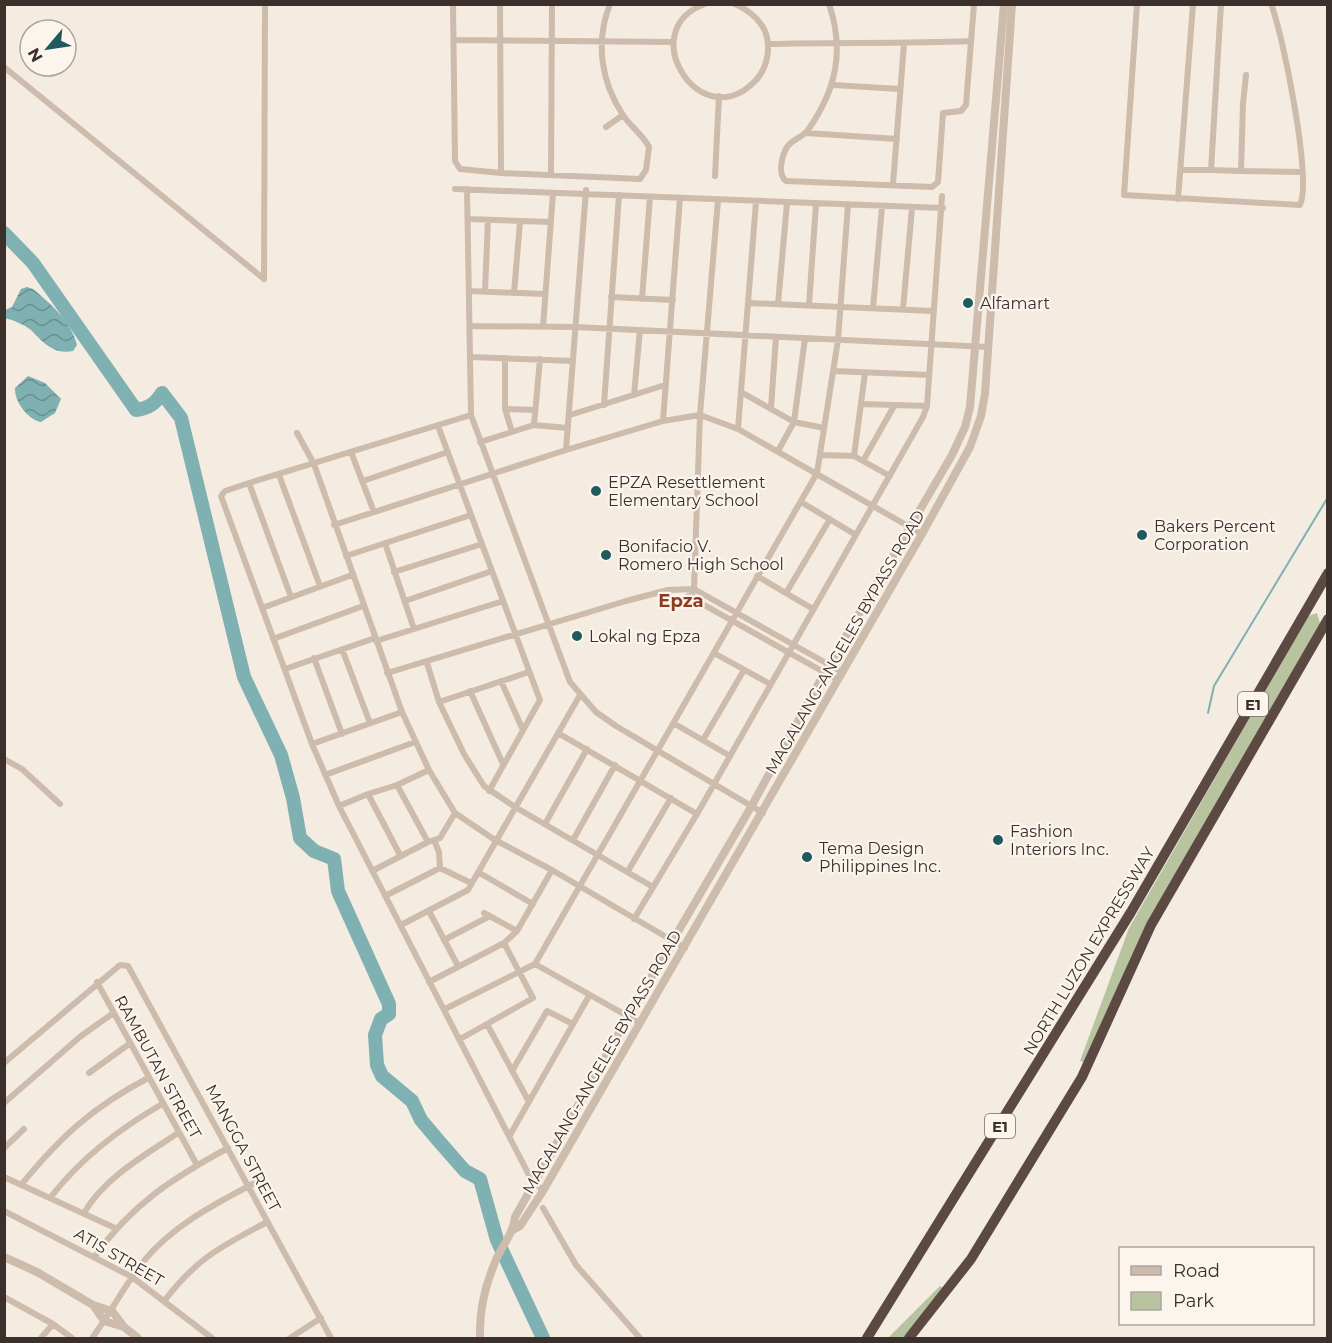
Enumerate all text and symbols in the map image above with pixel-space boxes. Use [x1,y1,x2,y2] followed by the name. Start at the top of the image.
[18,18,78,78] north arrow
[24,45,47,65] text: N
[980,294,1051,313] place label: Alfamart
[961,296,975,310] marker: Alfamart
[608,473,766,510] place label: EPZA Resettlement Elementary School
[589,484,603,498] marker: EPZA Resettlement Elementary School
[761,507,929,777] street label: MAGALANG-ANGELES BYPASS ROAD
[1154,517,1276,554] place label: Bakers Percent Corporation
[1135,528,1149,542] marker: Bakers Percent Corporation
[618,537,784,574] place label: Bonifacio V. Romero High School
[599,548,613,562] marker: Bonifacio V. Romero High School
[658,590,704,612] district label: Epza
[589,627,701,646] place label: Lokal ng Epza
[570,629,584,643] marker: Lokal ng Epza
[1238,692,1268,716] road number: E1
[1010,822,1109,859] place label: Fashion Interiors Inc.
[991,833,1005,847] marker: Fashion Interiors Inc.
[819,839,941,876] place label: Tema Design Philippines Inc.
[1019,843,1159,1058] street label: NORTH LUZON EXPRESSWAY
[800,850,814,864] marker: Tema Design Philippines Inc.
[518,927,686,1197] street label: MAGALANG-ANGELES BYPASS ROAD
[111,992,206,1143] street label: RAMBUTAN STREET
[201,1081,285,1216] street label: MANGGA STREET
[985,1114,1015,1138] road number: E1
[71,1224,168,1291] street label: ATIS STREET
[1119,1247,1314,1325] legend
[1173,1260,1220,1282] text: Road
[1173,1290,1214,1312] text: Park

